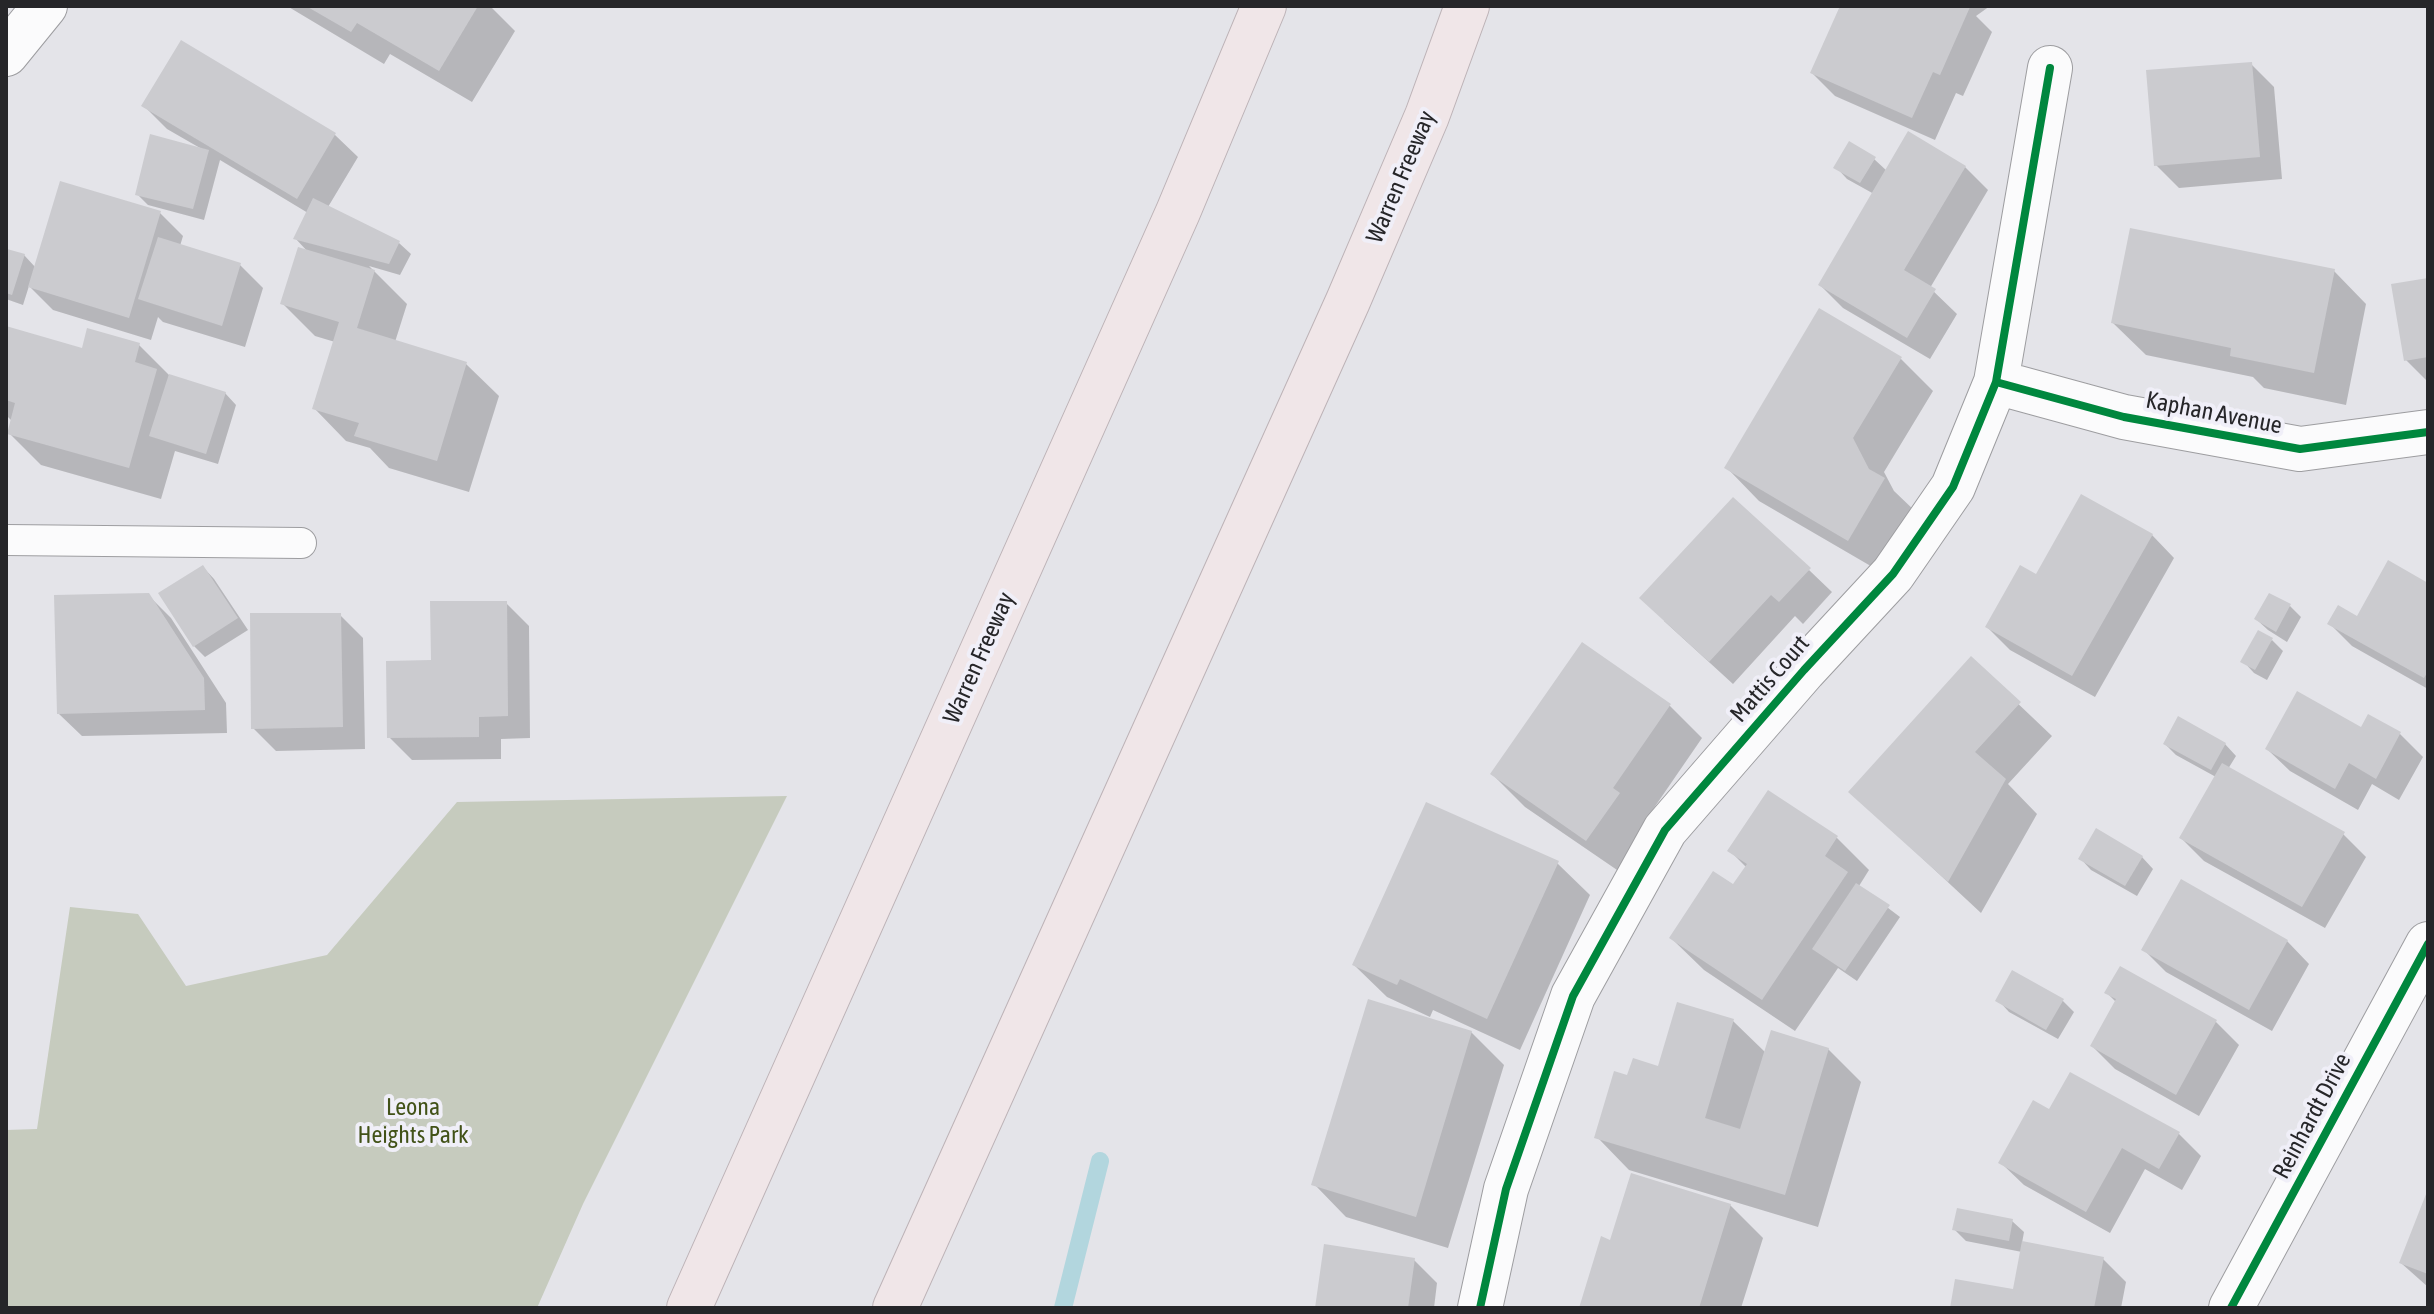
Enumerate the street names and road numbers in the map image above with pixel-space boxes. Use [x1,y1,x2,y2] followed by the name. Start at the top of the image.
[1360,107,1442,247] street label: Warren Freeway
[2144,386,2284,440] street label: Kaphan Avenue
[937,588,1021,728] street label: Warren Freeway
[1724,630,1816,728] street label: Mattis Court
[2267,1048,2357,1184] street label: Reinhardt Drive

